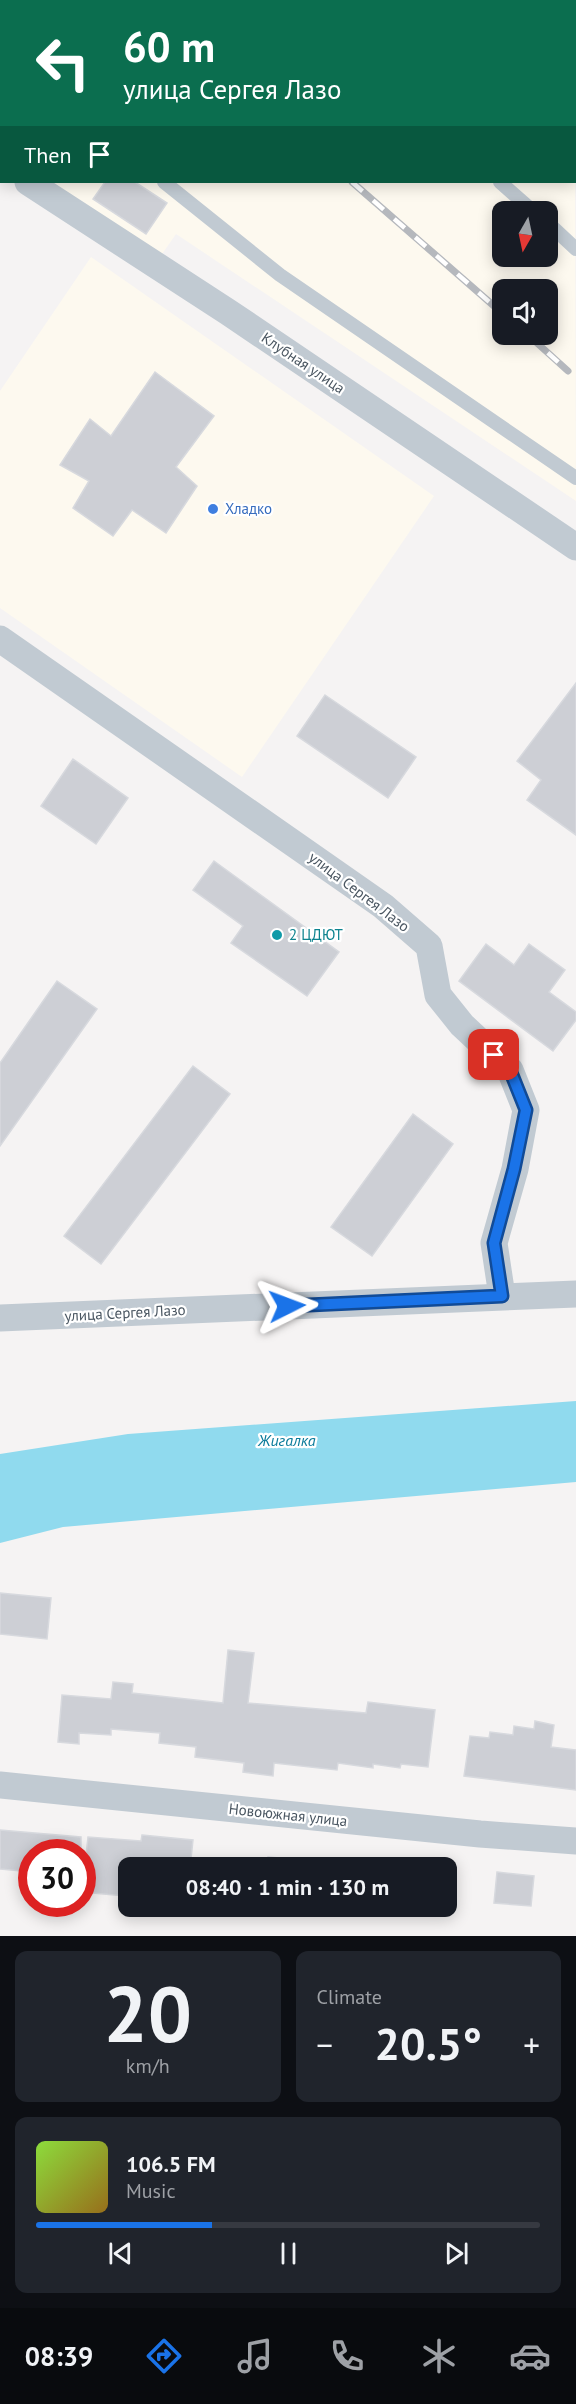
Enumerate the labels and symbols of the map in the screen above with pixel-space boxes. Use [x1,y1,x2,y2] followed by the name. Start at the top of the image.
[492,201,558,267] north arrow
[258,328,349,397] street label: Клубная улица
[225,499,272,518] place label: Хладко
[206,502,220,516] marker: Хладко
[305,848,413,936] street label: улица Сергея Лазо
[289,925,344,944] place label: 2 ЦДЮТ
[270,928,284,942] marker: 2 ЦДЮТ
[468,1029,519,1080] pin
[255,1274,319,1338] position arrow
[64,1300,186,1325] street label: улица Сергея Лазо
[257,1430,316,1450] water label: Жигалка
[228,1799,348,1830] street label: Новоюжная улица
[18,1839,96,1917] speed limit sign: 30

